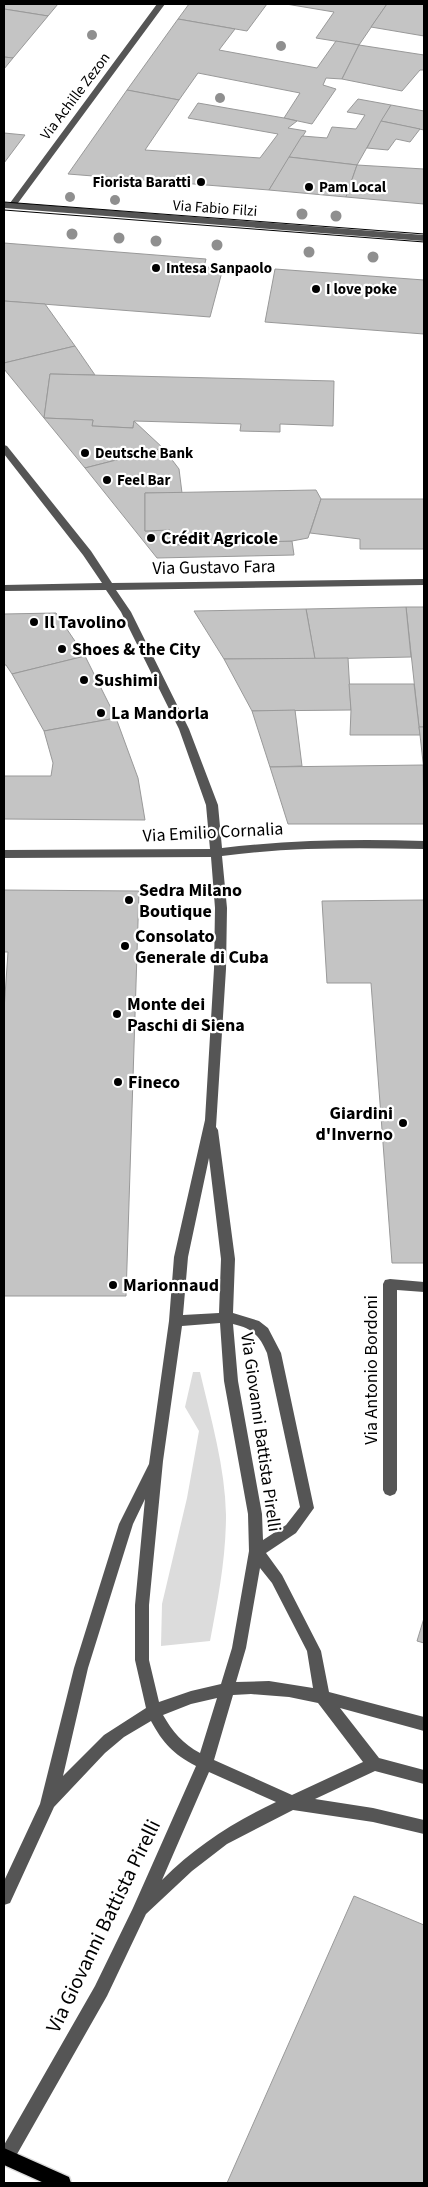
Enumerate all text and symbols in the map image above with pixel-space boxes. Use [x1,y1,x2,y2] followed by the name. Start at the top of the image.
[36,48,115,144] street label: Via Achille Zezon
[92,172,191,193] place label: Fiorista Baratti
[195,176,207,188] marker: Fiorista Baratti
[319,177,387,198] place label: Pam Local
[303,181,315,193] marker: Pam Local
[172,195,258,222] street label: Via Fabio Filzi
[166,258,272,279] place label: Intesa Sanpaolo
[150,262,162,274] marker: Intesa Sanpaolo
[326,279,397,300] place label: I love poke
[310,283,322,295] marker: I love poke
[95,443,194,464] place label: Deutsche Bank
[79,447,91,459] marker: Deutsche Bank
[117,470,170,491] place label: Feel Bar
[101,474,113,486] marker: Feel Bar
[161,526,278,551] place label: Crédit Agricole
[145,532,157,544] marker: Crédit Agricole
[152,554,276,581] street label: Via Gustavo Fara
[44,610,126,635] place label: Il Tavolino
[28,616,40,628] marker: Il Tavolino
[72,637,201,662] place label: Shoes & the City
[56,643,68,655] marker: Shoes & the City
[94,668,158,693] place label: Sushimi
[78,674,90,686] marker: Sushimi
[111,701,209,726] place label: La Mandorla
[95,707,107,719] marker: La Mandorla
[142,816,284,849] street label: Via Emilio Cornalia
[139,878,242,924] place label: Sedra Milano Boutique
[123,894,135,906] marker: Sedra Milano Boutique
[135,924,269,970] place label: Consolato Generale di Cuba
[119,940,131,952] marker: Consolato Generale di Cuba
[127,992,245,1038] place label: Monte dei Paschi di Siena
[111,1008,123,1020] marker: Monte dei Paschi di Siena
[128,1070,180,1095] place label: Fineco
[112,1076,124,1088] marker: Fineco
[316,1101,393,1147] place label: Giardini d'Inverno
[397,1117,409,1129] marker: Giardini d'Inverno
[123,1273,219,1298] place label: Marionnaud
[107,1279,119,1291] marker: Marionnaud
[359,1295,384,1445] street label: Via Antonio Bordoni
[234,1331,287,1533] street label: Via Giovanni Battista Pirelli
[38,1814,168,2038] street label: Via Giovanni Battista Pirelli

